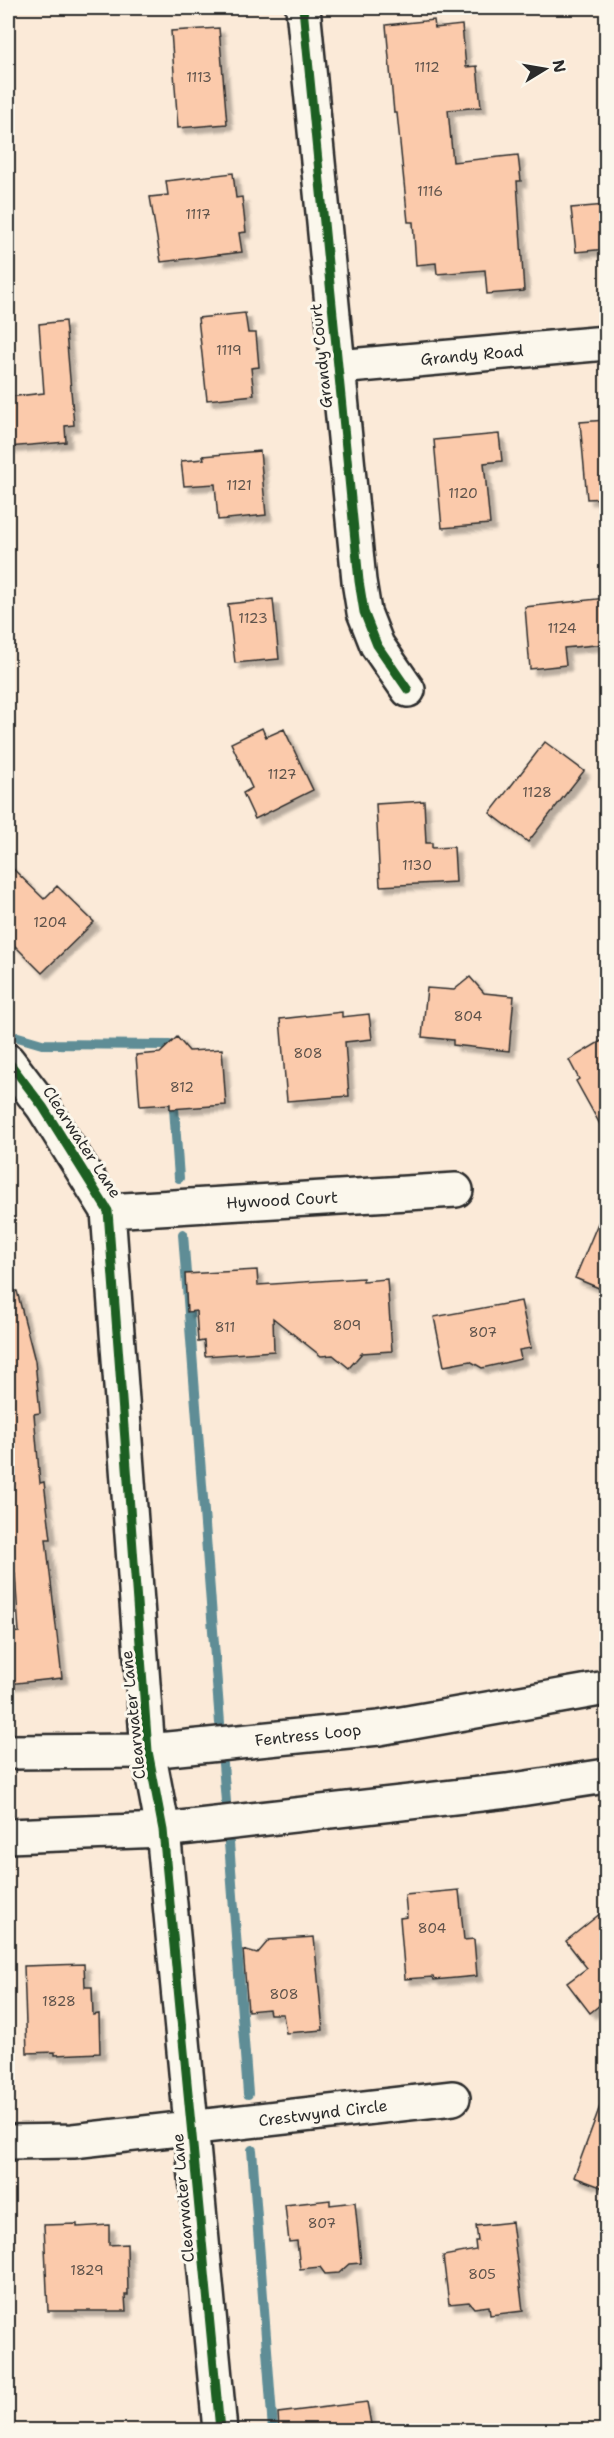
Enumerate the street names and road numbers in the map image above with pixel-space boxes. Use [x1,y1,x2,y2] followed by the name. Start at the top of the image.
[305,303,337,409] street label: Grandy Court
[420,340,524,370] street label: Grandy Road
[38,1082,126,1202] street label: Clearwater Lane
[226,1187,338,1213] street label: Hywood Court
[116,1650,150,1780] street label: Clearwater Lane
[254,1719,362,1751] street label: Fentress Loop
[257,2095,389,2131] street label: Crestwynd Circle
[167,2133,199,2263] street label: Clearwater Lane

